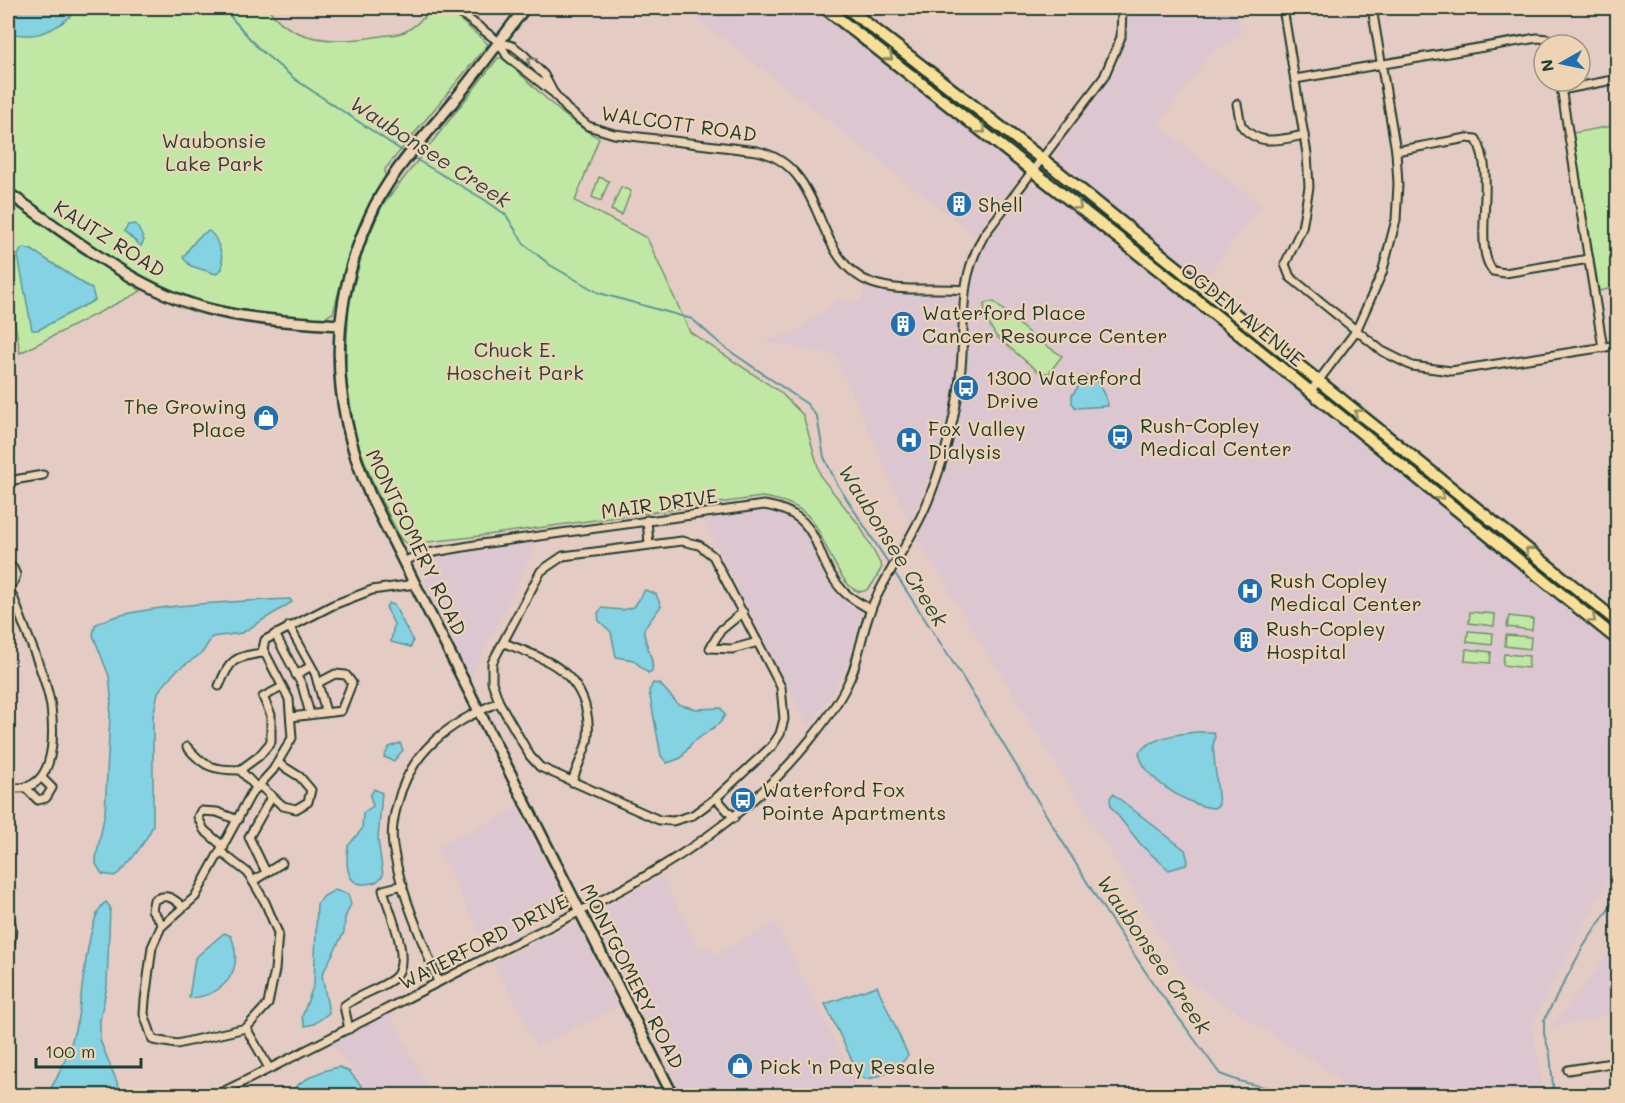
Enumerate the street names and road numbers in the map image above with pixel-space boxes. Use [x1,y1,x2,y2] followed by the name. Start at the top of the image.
[599,99,759,147] street label: WALCOTT ROAD
[49,193,171,283] street label: KAUTZ ROAD
[1176,256,1310,372] street label: OGDEN AVENUE
[361,444,473,640] street label: MONTGOMERY ROAD
[599,482,719,524] street label: MAIR DRIVE
[575,879,691,1073] street label: MONTGOMERY ROAD
[394,887,572,995] street label: WATERFORD DRIVE

